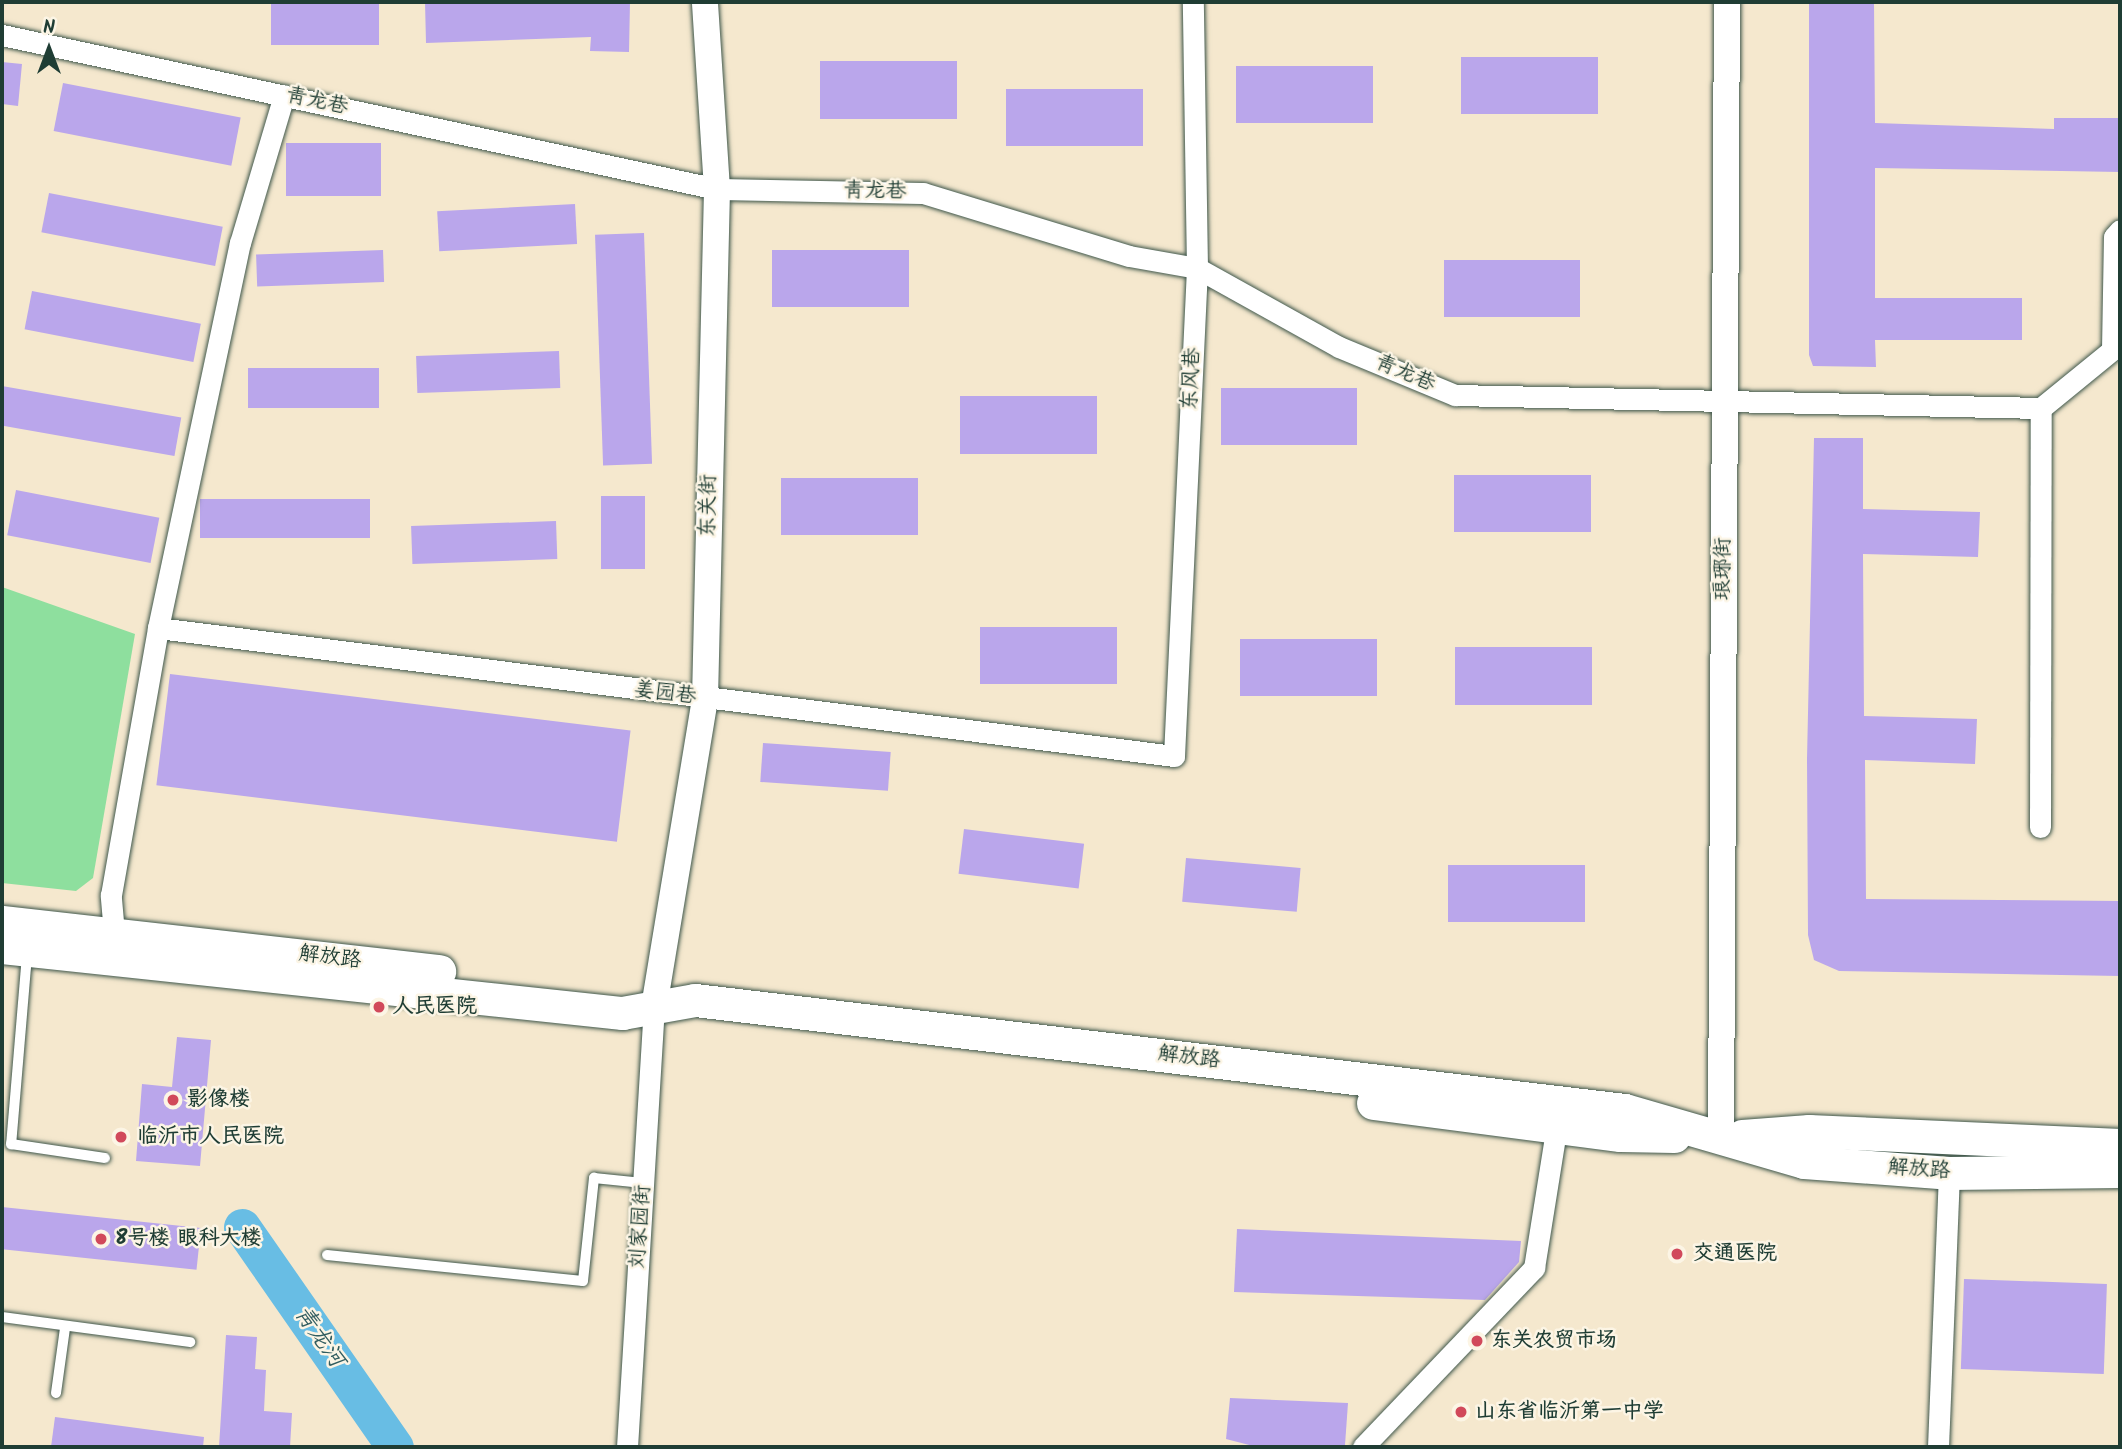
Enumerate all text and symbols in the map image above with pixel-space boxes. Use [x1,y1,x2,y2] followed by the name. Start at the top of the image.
[43,13,55,43] text: N
[14,14,84,84] north arrow
[284,83,350,121] street label: 青龙巷
[843,179,907,205] street label: 青龙巷
[1178,347,1206,411] street label: 东风巷
[1371,350,1439,398] street label: 青龙巷
[696,474,722,538] street label: 东关街
[1711,538,1737,600] street label: 琅琊街
[632,678,698,710] street label: 姜园巷
[297,942,363,974] street label: 解放路
[393,994,477,1020] place label: 人民医院
[371,999,387,1015] marker: 人民医院
[1156,1042,1222,1074] street label: 解放路
[187,1087,250,1113] place label: 影像楼
[165,1092,181,1108] marker: 影像楼
[137,1124,284,1150] place label: 临沂市人民医院
[111,1127,131,1147] marker: 临沂市人民医院
[1887,1155,1951,1185] street label: 解放路
[626,1184,656,1270] street label: 刘家园街
[115,1226,261,1252] place label: 8号楼 眼科大楼
[93,1231,109,1247] marker: 8号楼 眼科大楼
[1693,1241,1777,1267] place label: 交通医院
[1667,1244,1687,1264] marker: 交通医院
[288,1301,350,1373] water label: 青龙河
[1491,1328,1617,1354] place label: 东关农贸市场
[1469,1333,1485,1349] marker: 东关农贸市场
[1475,1399,1664,1425] place label: 山东省临沂第一中学
[1453,1404,1469,1420] marker: 山东省临沂第一中学

